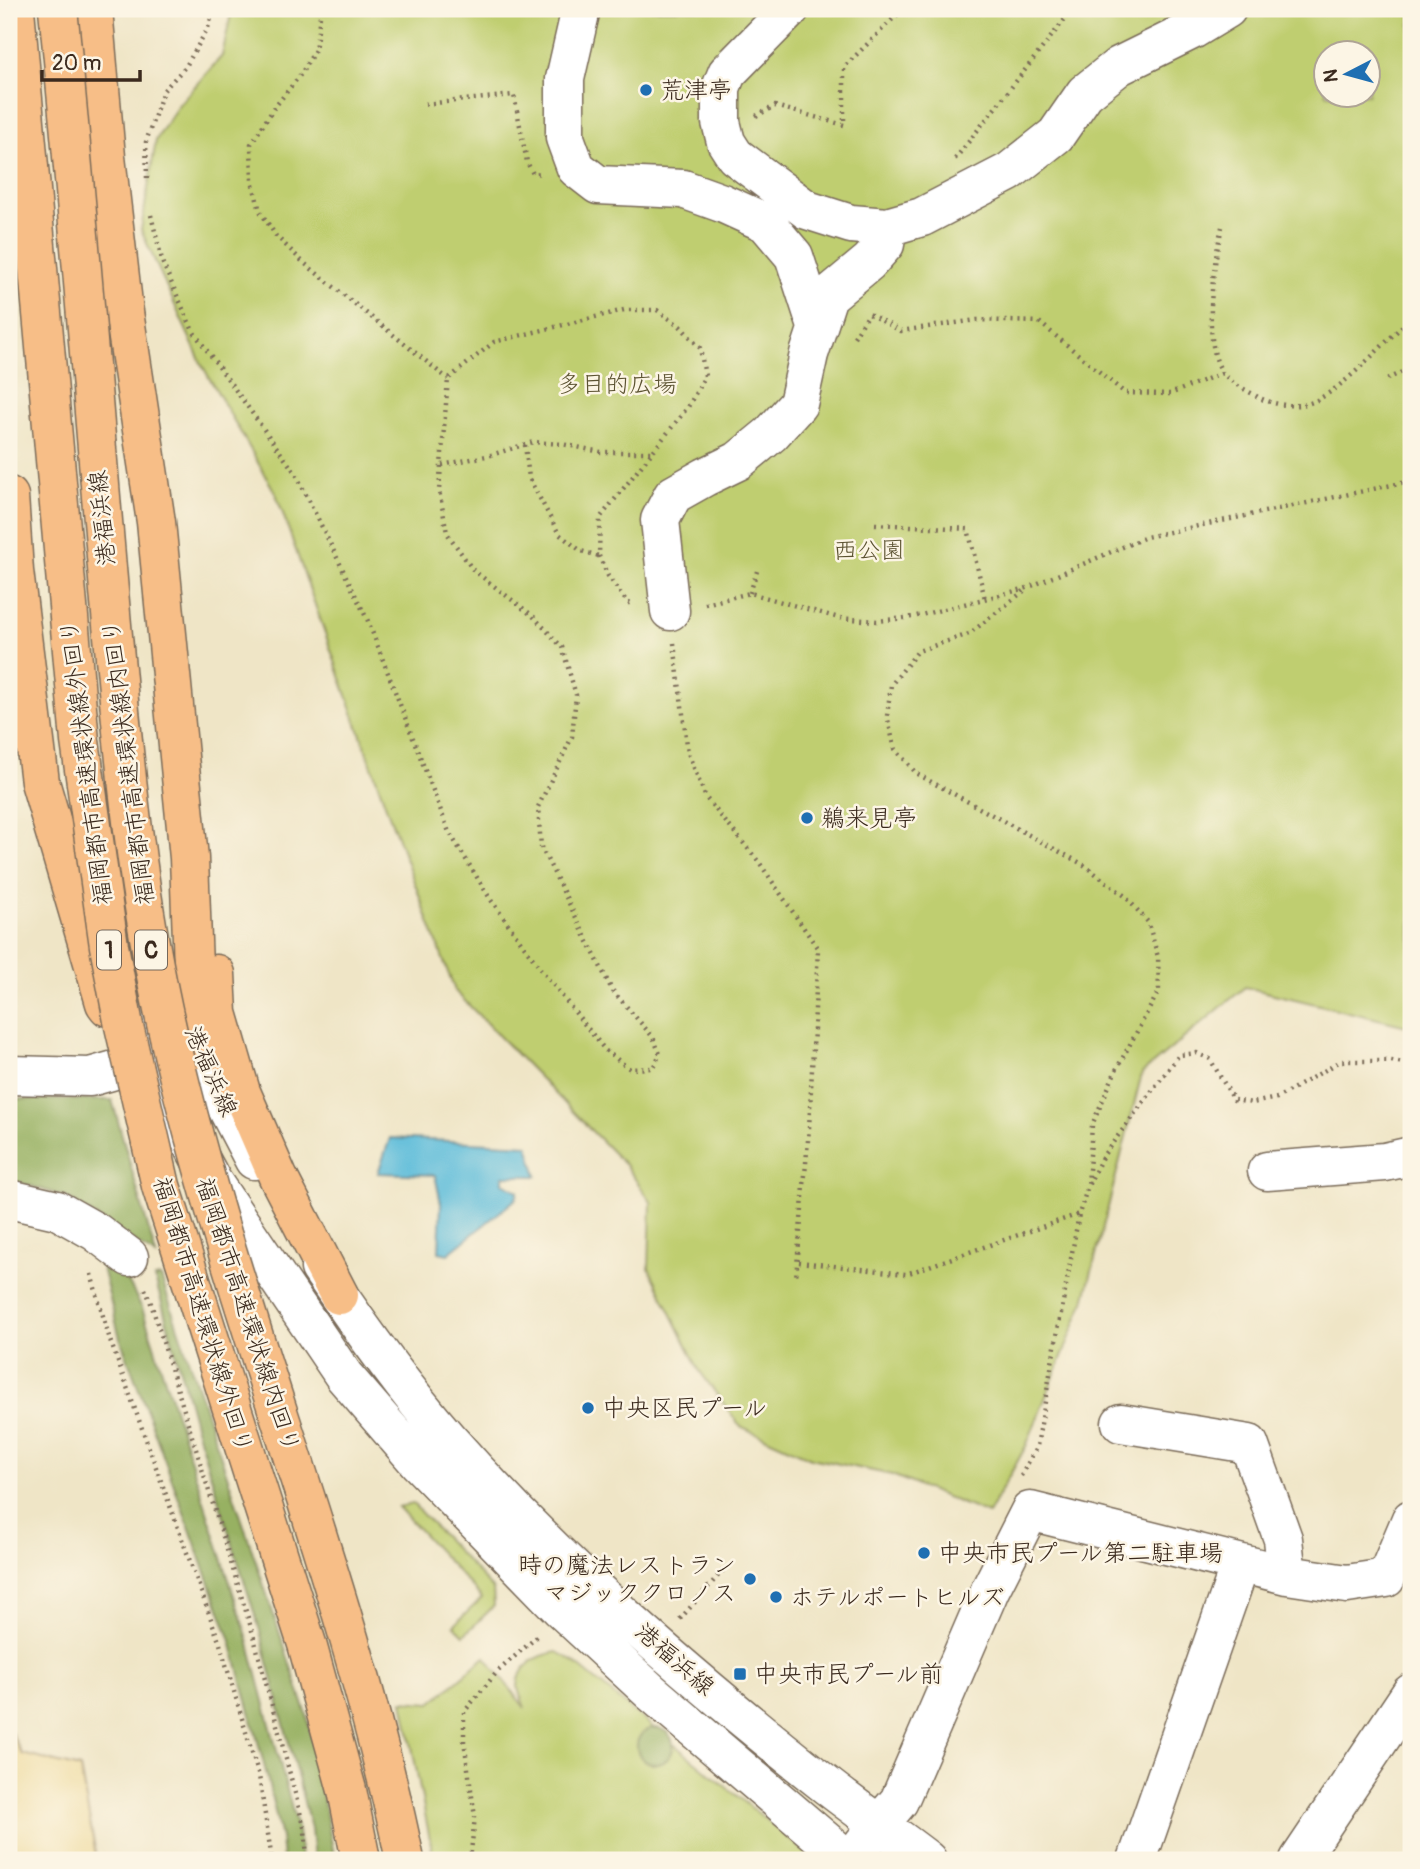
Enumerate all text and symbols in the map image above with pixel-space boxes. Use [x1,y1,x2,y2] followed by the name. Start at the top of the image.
[42,38,140,82] scale bar
[1312,38,1382,108] north arrow
[52,50,101,77] text: 20 m
[1318,68,1344,83] text: N
[660,76,732,105] place label: 荒津亭
[638,82,654,98] marker: 荒津亭
[557,370,677,399] park label: 多目的広場
[83,469,122,567] street label: 港福浜線
[833,536,905,565] park label: 西公園
[55,617,118,907] street label: 福岡都市高速環状線外回り
[97,617,160,907] street label: 福岡都市高速環状線内回り
[821,804,917,833] place label: 鵜来見亭
[799,810,815,826] marker: 鵜来見亭
[97,931,121,970] road number: 1
[135,931,167,970] road number: C
[178,1021,243,1121] street label: 港福浜線
[147,1173,258,1457] street label: 福岡都市高速環状線外回り
[189,1174,306,1457] street label: 福岡都市高速環状線内回り
[602,1394,767,1423] place label: 中央区民プール
[580,1400,596,1416] marker: 中央区民プール
[938,1539,1223,1568] place label: 中央市民プール第二駐車場
[916,1545,932,1561] marker: 中央市民プール第二駐車場
[518,1551,736,1608] place label: 時の魔法レストラン マジッククロノス
[742,1571,758,1587] marker: 時の魔法レストラン マジッククロノス
[790,1583,1005,1612] place label: ホテルポートヒルズ
[768,1589,784,1605] marker: ホテルポートヒルズ
[629,1617,720,1702] street label: 港福浜線
[754,1660,943,1689] place label: 中央市民プール前
[732,1666,748,1682] marker: 中央市民プール前

